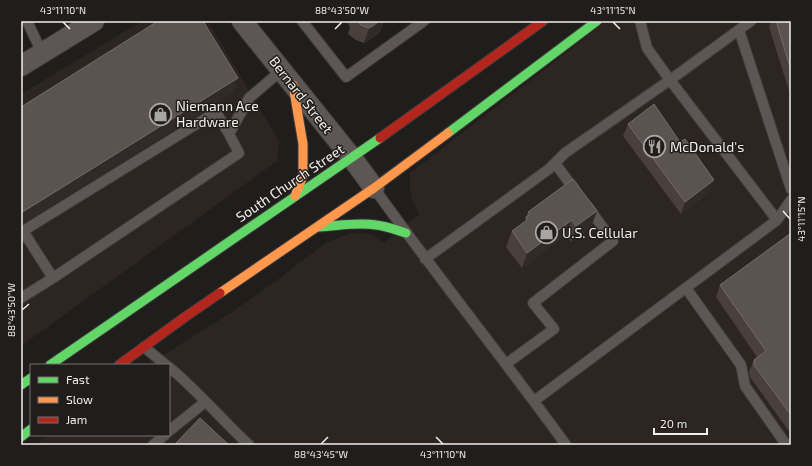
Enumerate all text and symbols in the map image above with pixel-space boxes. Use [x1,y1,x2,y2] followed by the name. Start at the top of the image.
[40,4,86,16] text: 43°11'10"N
[315,4,369,16] text: 88°43'50"W
[590,4,636,16] text: 43°11'15"N
[266,53,337,137] street label: Bernard Street
[176,97,259,130] place label: Niemann Ace Hardware
[148,101,174,127] shop icon: Niemann Ace Hardware
[641,134,667,160] restaurant icon: McDonald's
[670,138,744,155] place label: McDonald's
[232,140,347,225] street label: South Church Street
[795,196,807,242] text: 43°11'15"N
[533,220,559,246] shop icon: U.S. Cellular
[562,224,638,241] place label: U.S. Cellular
[5,283,17,337] text: 88°43'50"W
[30,364,170,436] legend
[66,372,90,386] text: Fast
[66,392,93,406] text: Slow
[654,410,707,436] scale bar
[66,412,87,426] text: Jam
[660,416,687,430] text: 20 m
[294,448,348,460] text: 88°43'45"W
[420,448,466,460] text: 43°11'10"N

